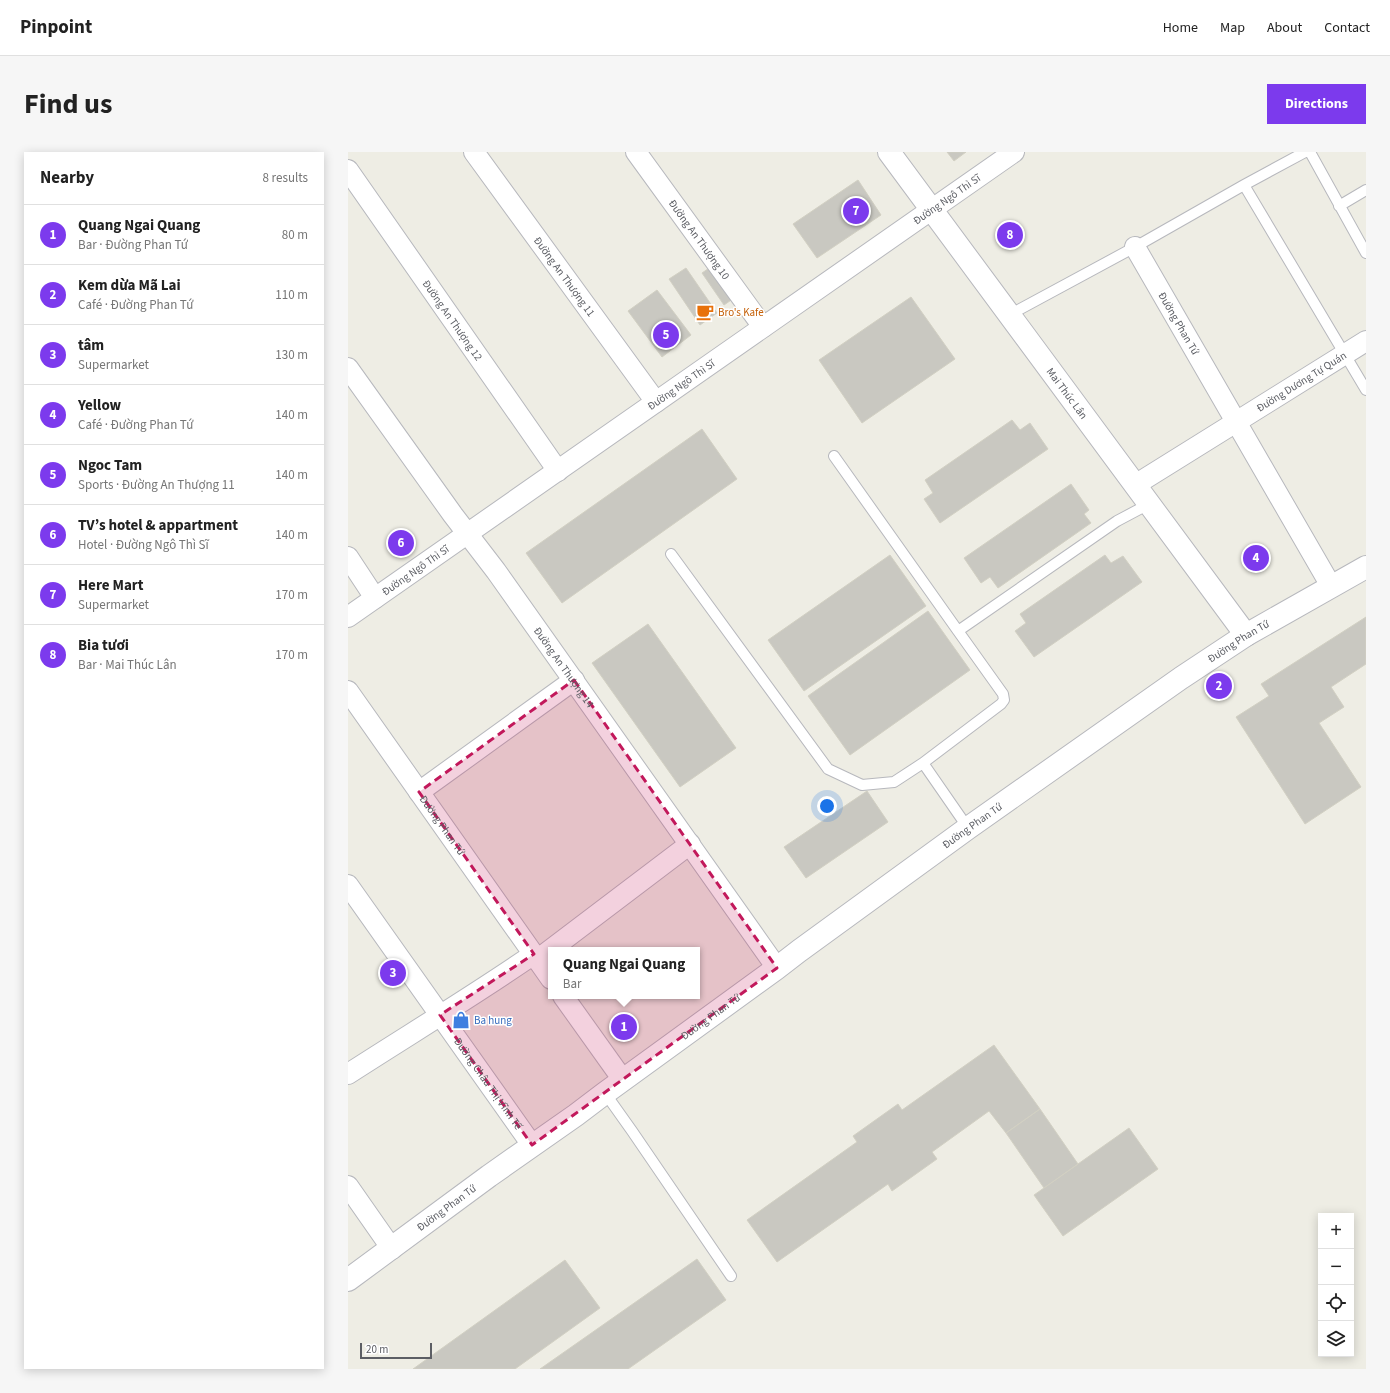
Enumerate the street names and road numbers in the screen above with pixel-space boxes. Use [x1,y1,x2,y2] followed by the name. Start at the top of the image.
[910,170,984,228] street label: Đường Ngô Thì Sĩ
[665,197,733,283] street label: Đường An Thượng 10
[530,234,598,320] street label: Đường An Thượng 11
[419,277,486,364] street label: Đường An Thượng 12
[1155,289,1203,358] street label: Đường Phan Tứ
[1254,348,1350,416] street label: Đường Dương Tự Quán
[645,356,719,414] street label: Đường Ngô Thì Sĩ
[1043,365,1091,422] street label: Mai Thúc Lân
[379,541,453,599] street label: Đường Ngô Thì Sĩ
[1205,616,1273,666] street label: Đường Phan Tứ
[530,624,598,711] street label: Đường An Thượng 14
[416,792,469,859] street label: Đường Phan Tứ
[939,799,1006,852] street label: Đường Phan Tứ
[678,990,744,1044] street label: Đường Phan Tứ
[450,1035,526,1133] street label: Đường Châu Thị Vĩnh Tế
[414,1181,480,1235] street label: Đường Phan Tứ

